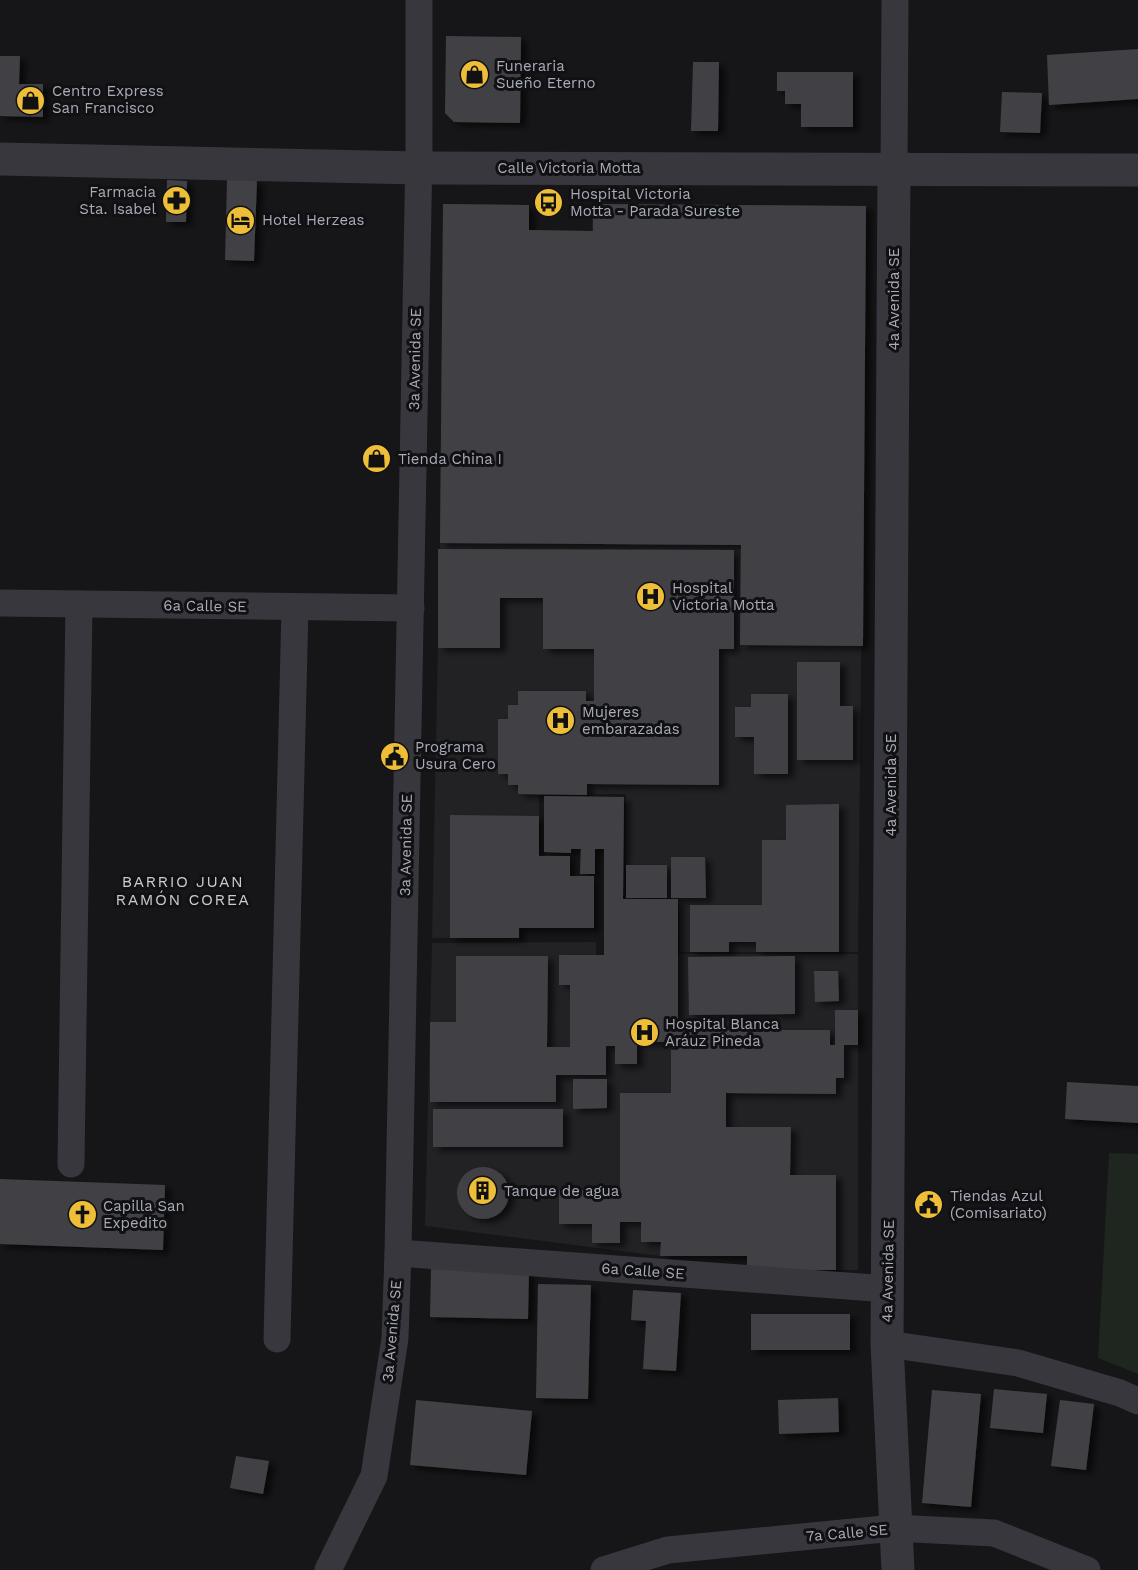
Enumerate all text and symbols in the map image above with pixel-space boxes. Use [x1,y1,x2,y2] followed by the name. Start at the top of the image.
[496,57,595,92] place label: Funeraria Sueño Eterno
[459,59,491,91] shop icon: Funeraria Sueño Eterno
[52,82,164,117] place label: Centro Express San Francisco
[15,84,47,116] shop icon: Centro Express San Francisco
[497,159,641,177] street label: Calle Victoria Motta
[79,183,156,218] place label: Farmacia Sta. Isabel
[161,185,193,217] pharmacy icon: Farmacia Sta. Isabel
[570,185,740,220] place label: Hospital Victoria Motta - Parada Sureste
[533,187,565,219] bus stop icon: Hospital Victoria Motta - Parada Sureste
[225,204,257,236] hotel icon: Hotel Herzeas
[262,211,365,229] place label: Hotel Herzeas
[885,248,903,350] street label: 4a Avenida SE
[405,308,425,410] street label: 3a Avenida SE
[361,443,393,475] shop icon: Tienda China I
[398,450,502,468] place label: Tienda China I
[672,579,775,614] place label: Hospital Victoria Motta
[635,581,667,613] hospital icon: Hospital Victoria Motta
[163,596,247,616] street label: 6a Calle SE
[582,703,680,738] place label: Mujeres embarazadas
[545,705,577,737] hospital icon: Mujeres embarazadas
[882,734,900,836] street label: 4a Avenida SE
[415,738,496,773] place label: Programa Usura Cero
[378,740,410,772] public building icon: Programa Usura Cero
[396,794,416,896] street label: 3a Avenida SE
[116,872,250,909] district label: BARRIO JUAN RAMÓN COREA
[665,1015,780,1050] place label: Hospital Blanca Aráuz Pineda
[628,1017,660,1049] hospital icon: Hospital Blanca Aráuz Pineda
[467,1175,499,1207] building icon: Tanque de agua
[504,1182,620,1200] place label: Tanque de agua
[950,1187,1047,1222] place label: Tiendas Azul (Comisariato)
[913,1189,945,1221] public building icon: Tiendas Azul (Comisariato)
[103,1197,185,1232] place label: Capilla San Expedito
[66,1199,98,1231] church icon: Capilla San Expedito
[878,1219,898,1323] street label: 4a Avenida SE
[601,1259,685,1283] street label: 6a Calle SE
[379,1279,405,1383] street label: 3a Avenida SE
[805,1520,889,1546] street label: 7a Calle SE

